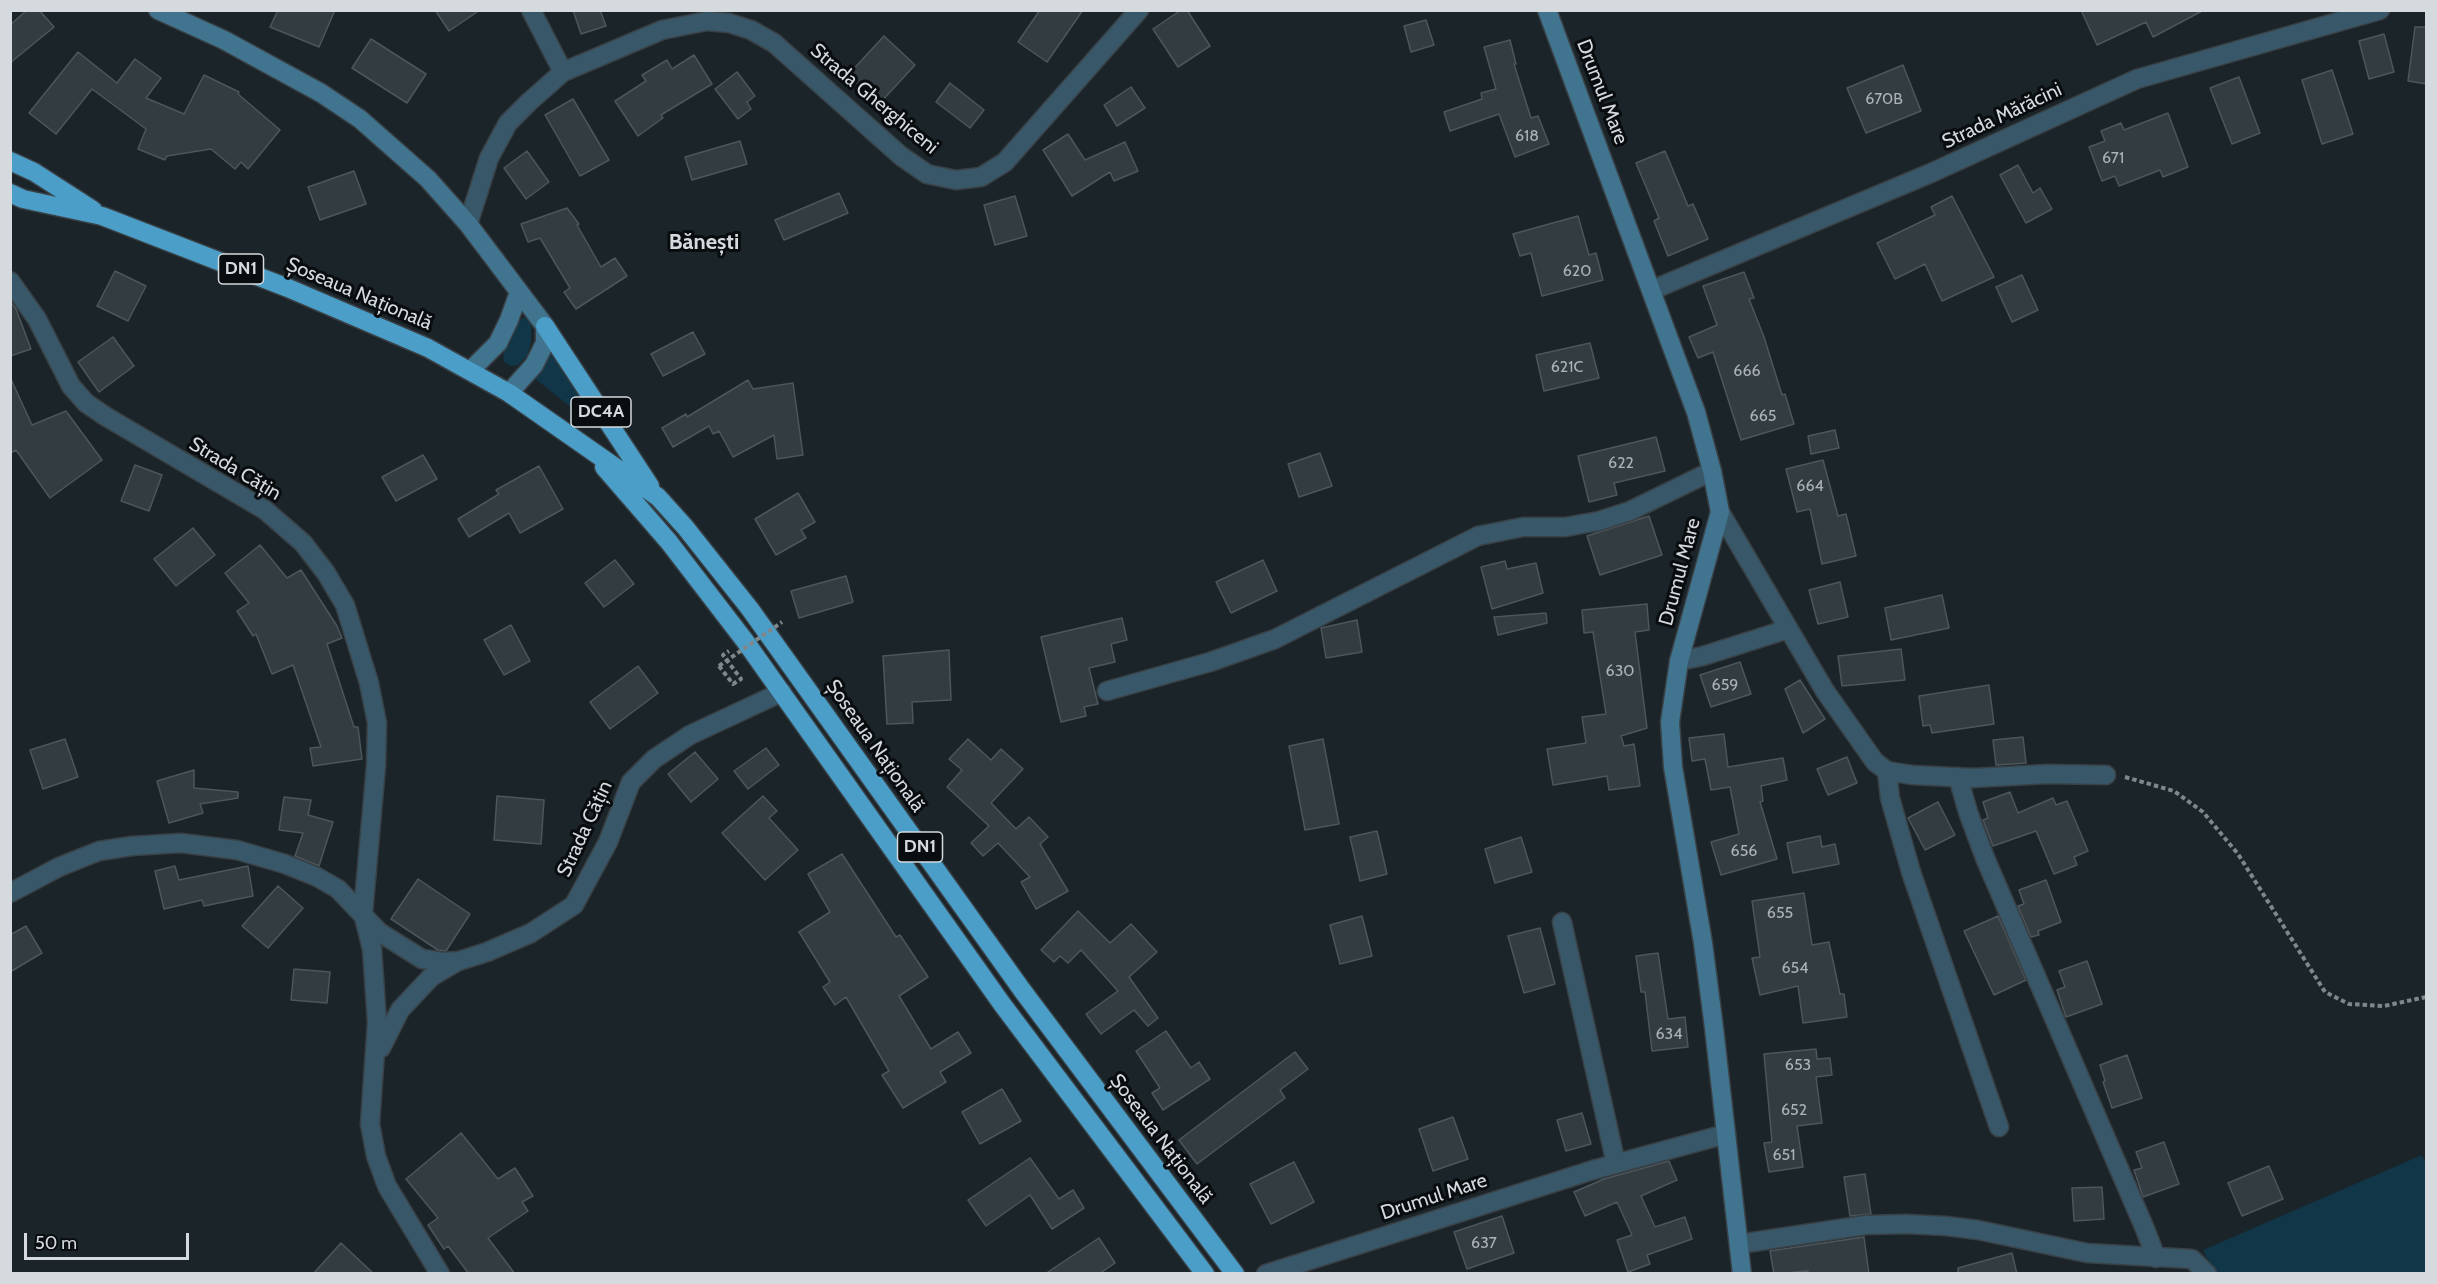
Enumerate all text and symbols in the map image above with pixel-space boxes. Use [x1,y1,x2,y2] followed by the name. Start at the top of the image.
[1571,36,1633,148] street label: Drumul Mare
[805,39,943,159] street label: Strada Gherghiceni
[1938,78,2066,154] street label: Strada Mărăcini
[1865,89,1903,109] house number: 670B
[1515,126,1539,146] house number: 618
[2102,148,2124,168] house number: 671
[669,230,739,256] district label: Bănești
[283,252,435,336] street label: Șoseaua Națională
[218,254,264,284] road number: DN1
[1563,261,1591,281] house number: 620
[1551,357,1583,377] house number: 621C
[1733,361,1761,381] house number: 666
[571,397,631,427] road number: DC4A
[1750,406,1776,426] house number: 665
[185,432,285,506] street label: Strada Cățin
[1608,453,1634,473] house number: 622
[1796,476,1824,496] house number: 664
[1654,516,1706,628] street label: Drumul Mare
[1606,661,1634,681] house number: 630
[820,675,930,817] street label: Șoseaua Națională
[1712,675,1738,695] house number: 659
[552,777,618,881] street label: Strada Cățin
[898,832,942,862] road number: DN1
[1731,841,1757,861] house number: 656
[1767,903,1793,923] house number: 655
[1782,958,1808,978] house number: 654
[1656,1024,1682,1044] house number: 634
[1785,1055,1811,1075] house number: 653
[1104,1070,1218,1208] street label: Șoseaua Națională
[1781,1100,1807,1120] house number: 652
[1773,1145,1795,1165] house number: 651
[1378,1169,1490,1225] street label: Drumul Mare
[27,1221,192,1259] scale bar
[35,1232,77,1254] text: 50 m
[1471,1233,1497,1253] house number: 637

